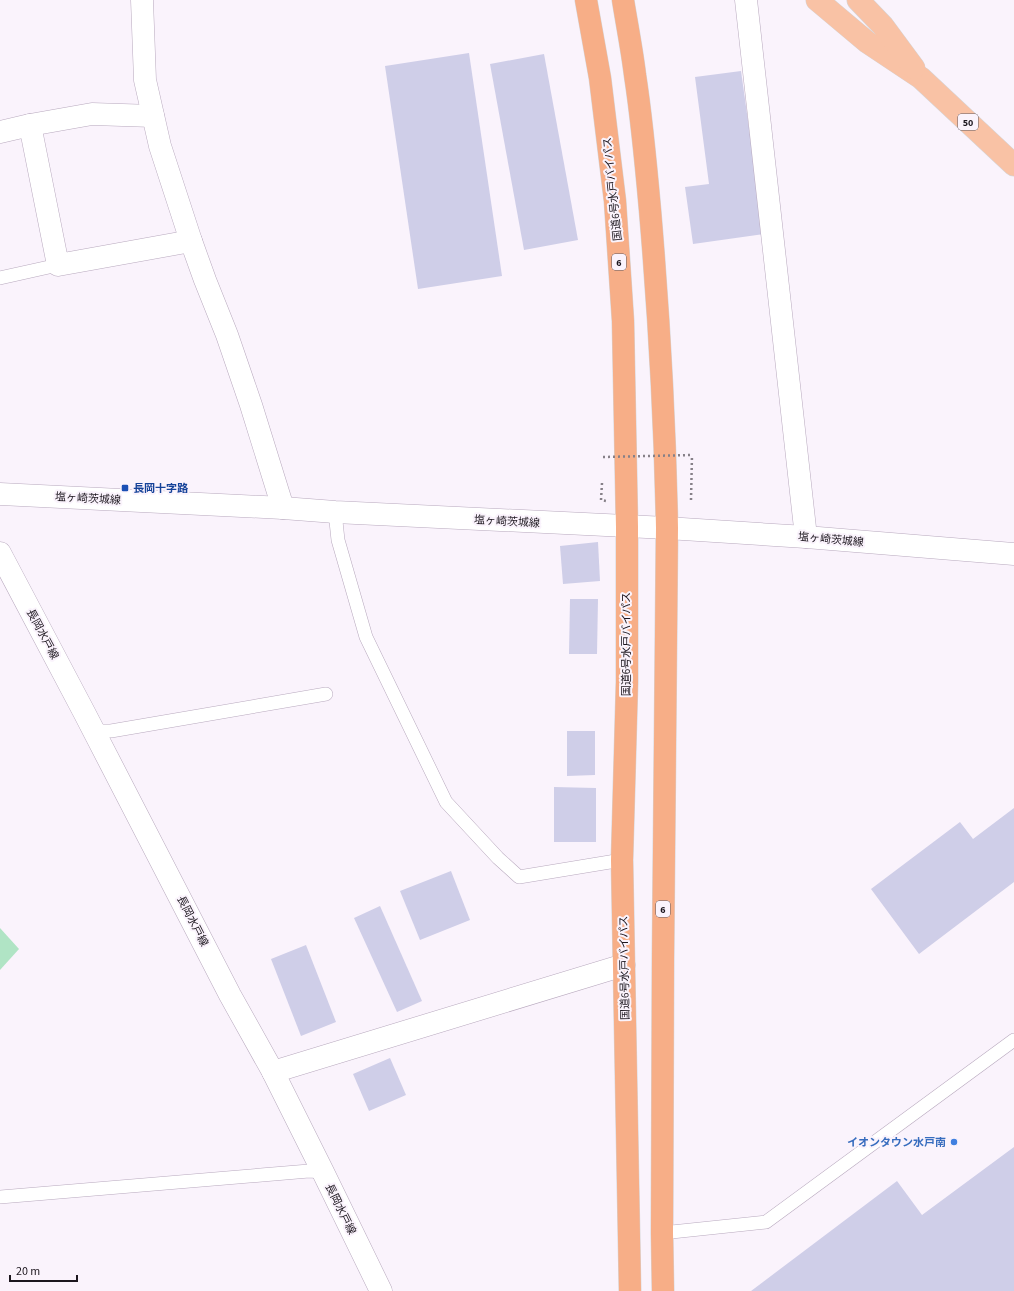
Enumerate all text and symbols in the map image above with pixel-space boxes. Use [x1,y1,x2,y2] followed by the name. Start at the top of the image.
[958,114,978,130] road number: 50
[600,136,625,242] street label: 国道6号水戸バイパス
[612,254,626,270] road number: 6
[133,481,189,496] place label: 長岡十字路
[120,483,130,493] marker: 長岡十字路
[55,489,121,508] street label: 塩ヶ崎茨城線
[474,512,540,531] street label: 塩ヶ崎茨城線
[797,529,864,550] street label: 塩ヶ崎茨城線
[619,592,634,696] street label: 国道6号水戸バイパス
[23,606,62,662] street label: 長岡水戸線
[173,893,212,949] street label: 長岡水戸線
[656,901,670,917] road number: 6
[616,916,633,1020] street label: 国道6号水戸バイパス
[847,1135,946,1150] place label: イオンタウン水戸南
[949,1137,959,1147] marker: イオンタウン水戸南
[322,1181,359,1237] street label: 長岡水戸線
[10,1257,77,1283] scale bar
[16,1263,40,1280] text: 20 m

